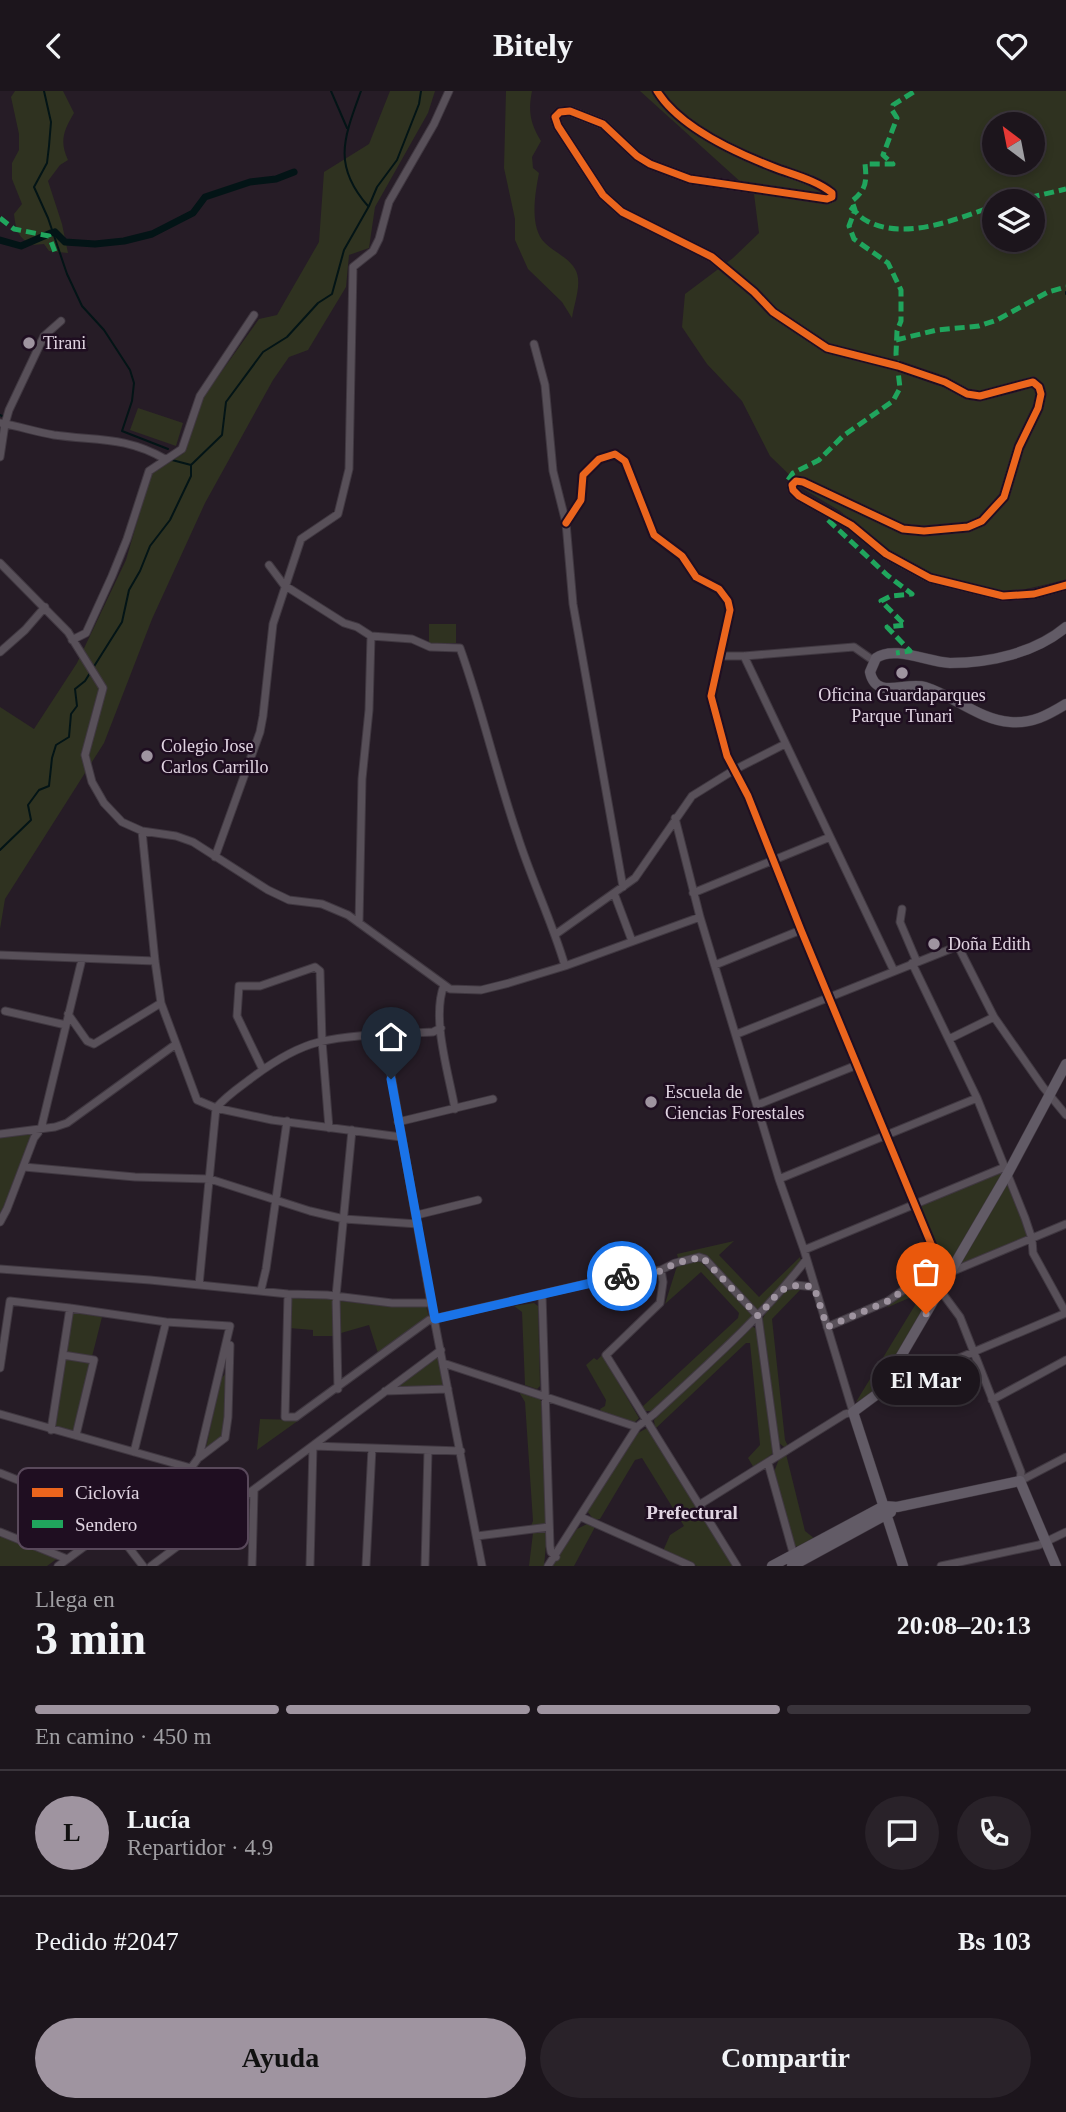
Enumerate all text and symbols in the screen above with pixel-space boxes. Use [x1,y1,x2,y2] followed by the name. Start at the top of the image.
[35,27,73,65] icon: back
[493,27,573,63] text: Bitely
[993,27,1031,65] icon: heart
[982,112,1045,175] north arrow
[982,112,1045,252] map controls
[982,189,1045,252] button: layers
[43,333,86,353] place label: Tirani
[21,335,37,351] marker: Tirani
[894,665,910,681] marker: Oficina Guardaparques Parque Tunari
[818,685,986,726] place label: Oficina Guardaparques Parque Tunari
[161,736,268,777] place label: Colegio Jose Carlos Carrillo
[139,748,155,764] marker: Colegio Jose Carlos Carrillo
[948,934,1031,954] place label: Doña Edith
[926,936,942,952] marker: Doña Edith
[361,1007,421,1079] pin
[372,1018,410,1056] icon: home
[665,1082,804,1123] place label: Escuela de Ciencias Forestales
[643,1094,659,1110] marker: Escuela de Ciencias Forestales
[587,1241,657,1311] courier
[896,1242,956,1314] pin
[907,1253,945,1291] icon: bag
[603,1257,641,1295] icon: bike
[872,1356,980,1405] callout: El Mar
[891,1368,961,1393] text: El Mar
[18,1468,248,1549] legend
[75,1482,140,1503] text: Ciclovía
[646,1502,738,1523] district label: Prefectural
[75,1514,137,1535] text: Sendero
[35,1587,115,1612] text: Llega en
[897,1611,1031,1640] text: 20:08–20:13
[35,1613,146,1664] text: 3 min
[35,1724,211,1749] text: En camino · 450 m
[865,1796,939,1870] button: chat
[957,1796,1031,1870] button: phone
[127,1805,191,1834] text: Lucía
[63,1818,81,1847] text: L
[127,1835,273,1860] text: Repartidor · 4.9
[35,1927,179,1956] text: Pedido #2047
[958,1927,1031,1956] text: Bs 103
[35,2018,526,2098] button: Ayuda
[540,2018,1031,2098] button: Compartir

